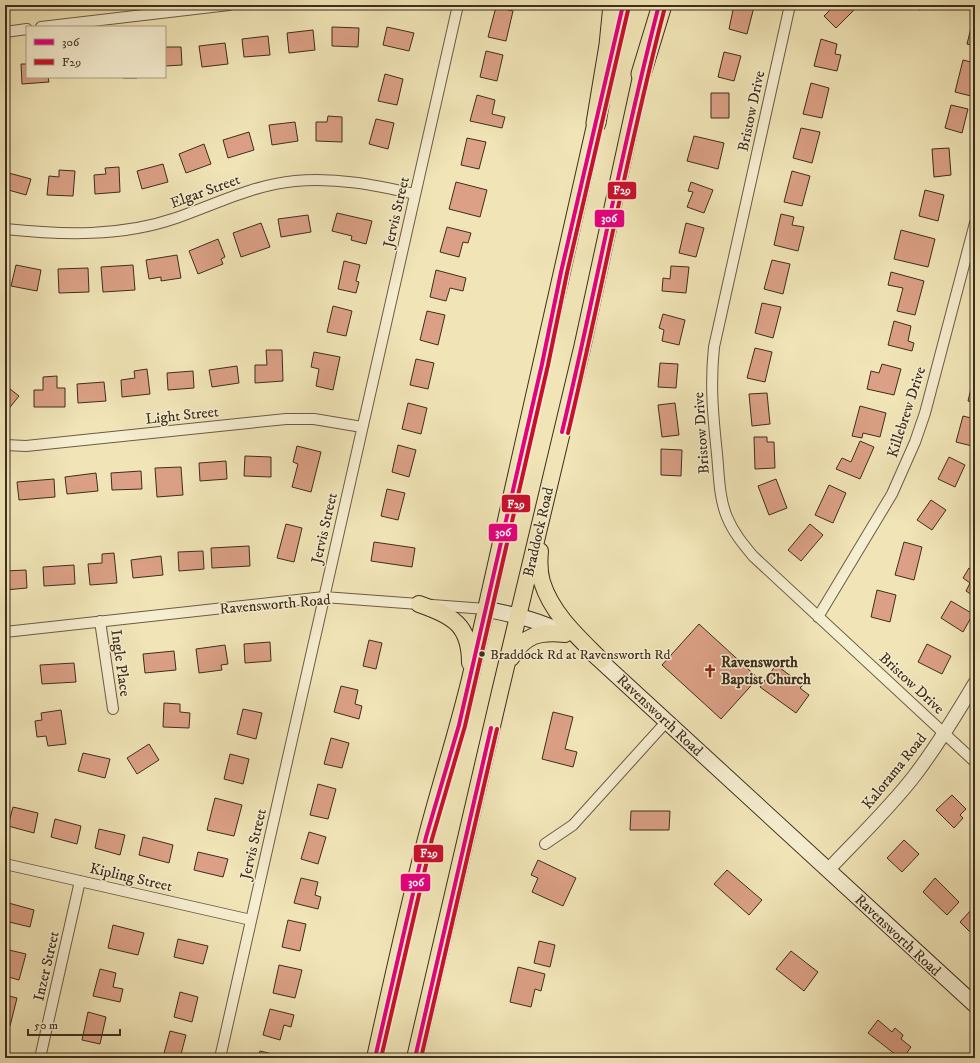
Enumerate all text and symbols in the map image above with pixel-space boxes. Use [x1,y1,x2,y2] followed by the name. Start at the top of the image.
[26,26,166,78] legend
[62,35,80,50] text: 306
[62,55,81,70] text: F29
[734,69,769,153] street label: Bristow Drive
[168,170,243,213] street label: Elgar Street
[379,175,414,251] street label: Jervis Street
[607,181,637,200] line badge: F29
[613,184,631,198] text: F29
[594,209,625,228] line badge: 306
[601,212,618,226] text: 306
[883,364,930,460] street label: Killebrew Drive
[689,391,714,475] street label: Bristow Drive
[145,402,220,429] street label: Light Street
[519,485,558,579] street label: Braddock Road
[307,491,342,567] street label: Jervis Street
[501,494,531,513] line badge: F29
[507,498,525,512] text: F29
[488,523,518,542] line badge: 306
[495,526,512,540] text: 306
[219,590,332,619] street label: Ravensworth Road
[106,628,135,698] street label: Ingle Place
[490,646,671,664] place label: Braddock Rd at Ravensworth Rd
[875,648,948,718] street label: Bristow Drive
[477,649,487,659] marker: Braddock Rd at Ravensworth Rd
[721,653,811,689] place label: Ravensworth Baptist Church
[702,663,718,679] church icon: Ravensworth Baptist Church
[612,670,707,761] street label: Ravensworth Road
[858,729,931,813] street label: Kalorama Road
[236,807,271,883] street label: Jervis Street
[413,844,444,863] line badge: F29
[420,847,438,861] text: F29
[88,859,174,896] street label: Kipling Street
[400,873,431,892] line badge: 306
[408,876,425,890] text: 306
[850,890,945,981] street label: Ravensworth Road
[29,929,64,1003] street label: Inzer Street
[28,1011,120,1037] scale bar
[34,1018,58,1033] text: 50 m

